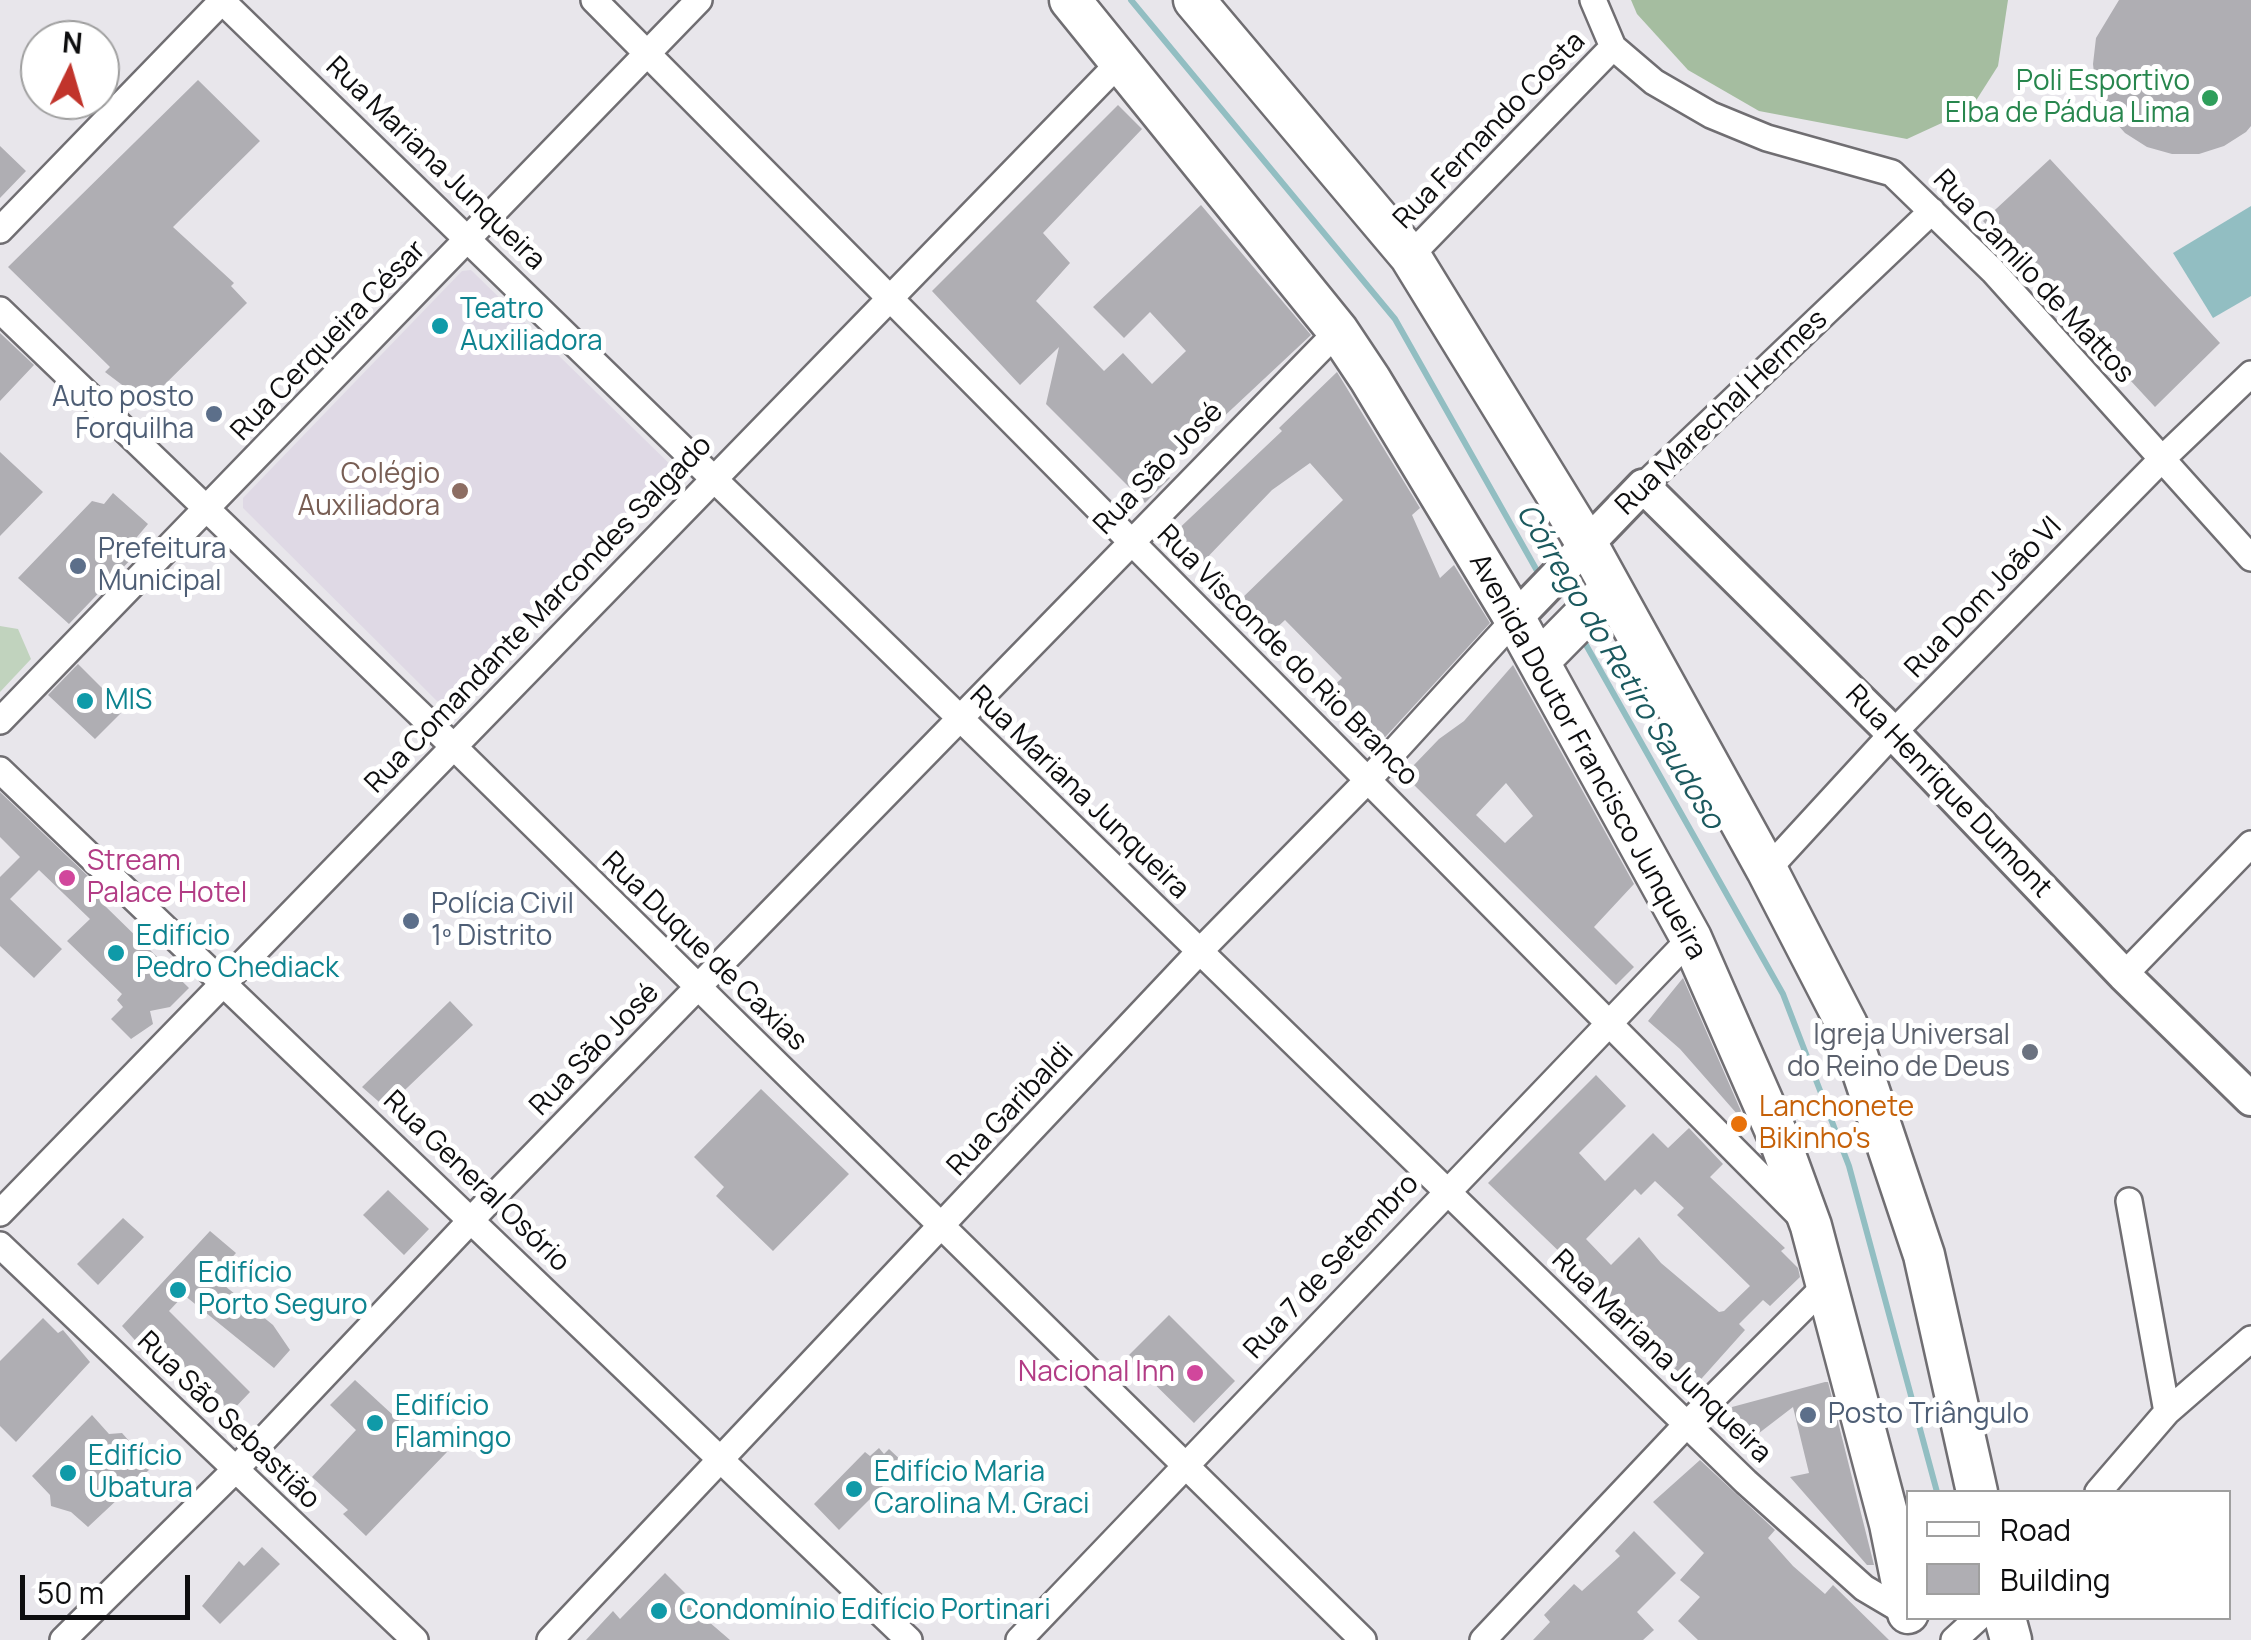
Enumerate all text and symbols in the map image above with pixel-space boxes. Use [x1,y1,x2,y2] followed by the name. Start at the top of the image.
[20,20,120,120] north arrow
[61,22,84,62] text: N
[1387,25,1593,237] street label: Rua Fernando Costa
[318,51,552,277] street label: Rua Mariana Junqueira
[1945,65,2190,131] place label: Poli Esportivo Elba de Pádua Lima
[2199,87,2221,109] marker: Poli Esportivo Elba de Pádua Lima
[1925,163,2141,391] street label: Rua Camilo de Mattos
[225,234,433,448] street label: Rua Cerqueira César
[460,293,603,359] place label: Teatro Auxiliadora
[1609,303,1835,523] street label: Rua Marechal Hermes
[429,315,451,337] marker: Teatro Auxiliadora
[52,381,194,447] place label: Auto posto Forquilha
[1088,396,1230,542] street label: Rua São José
[203,403,225,425] marker: Auto posto Forquilha
[359,429,719,801] street label: Rua Comandante Marcondes Salgado
[297,458,440,524] place label: Colégio Auxiliadora
[449,480,471,502] marker: Colégio Auxiliadora
[1508,498,1730,836] water label: Córrego do Retiro Saudoso
[1899,510,2069,686] street label: Rua Dom João VI
[1150,519,1424,793] street label: Rua Visconde do Rio Branco
[98,533,226,599] place label: Prefeitura Municipal
[1461,548,1713,966] street label: Avenida Doutor Francisco Junqueira
[67,555,89,577] marker: Prefeitura Municipal
[1838,679,2058,905] street label: Rua Henrique Dumont
[962,680,1196,906] street label: Rua Mariana Junqueira
[105,684,152,718] place label: MIS
[74,690,96,712] marker: MIS
[87,845,247,911] place label: Stream Palace Hotel
[595,846,813,1058] street label: Rua Duque de Caxias
[56,867,78,889] marker: Stream Palace Hotel
[431,888,574,954] place label: Polícia Civil 1º Distrito
[400,910,422,932] marker: Polícia Civil 1º Distrito
[136,920,339,986] place label: Edifício Pedro Chediack
[105,942,127,964] marker: Edifício Pedro Chediack
[524,977,666,1123] street label: Rua São José
[1787,1019,2010,1085] place label: Igreja Universal do Reino de Deus
[941,1037,1081,1183] street label: Rua Garibaldi
[2019,1041,2041,1063] marker: Igreja Universal do Reino de Deus
[376,1084,576,1280] street label: Rua General Osório
[1759,1091,1914,1157] place label: Lanchonete Bikinho's
[1728,1113,1750,1135] marker: Lanchonete Bikinho's
[1238,1168,1426,1366] street label: Rua 7 de Setembro
[1544,1244,1778,1470] street label: Rua Mariana Junqueira
[198,1257,368,1323] place label: Edifício Porto Seguro
[167,1279,189,1301] marker: Edifício Porto Seguro
[130,1325,326,1517] street label: Rua São Sebastião
[1018,1356,1175,1390] place label: Nacional Inn
[1184,1362,1206,1384] marker: Nacional Inn
[395,1390,511,1456] place label: Edifício Flamingo
[1828,1398,2029,1432] place label: Posto Triângulo
[1797,1404,1819,1426] marker: Posto Triângulo
[364,1412,386,1434] marker: Edifício Flamingo
[88,1440,193,1506] place label: Edifício Ubatura
[874,1456,1090,1522] place label: Edifício Maria Carolina M. Graci
[57,1462,79,1484] marker: Edifício Ubatura
[843,1478,865,1500] marker: Edifício Maria Carolina M. Graci
[1906,1490,2231,1620] legend
[2000,1509,2071,1550] text: Road
[25,1555,195,1617] scale bar
[2000,1559,2111,1600] text: Building
[37,1572,104,1613] text: 50 m
[679,1594,1051,1628] place label: Condomínio Edifício Portinari
[648,1600,670,1622] marker: Condomínio Edifício Portinari

